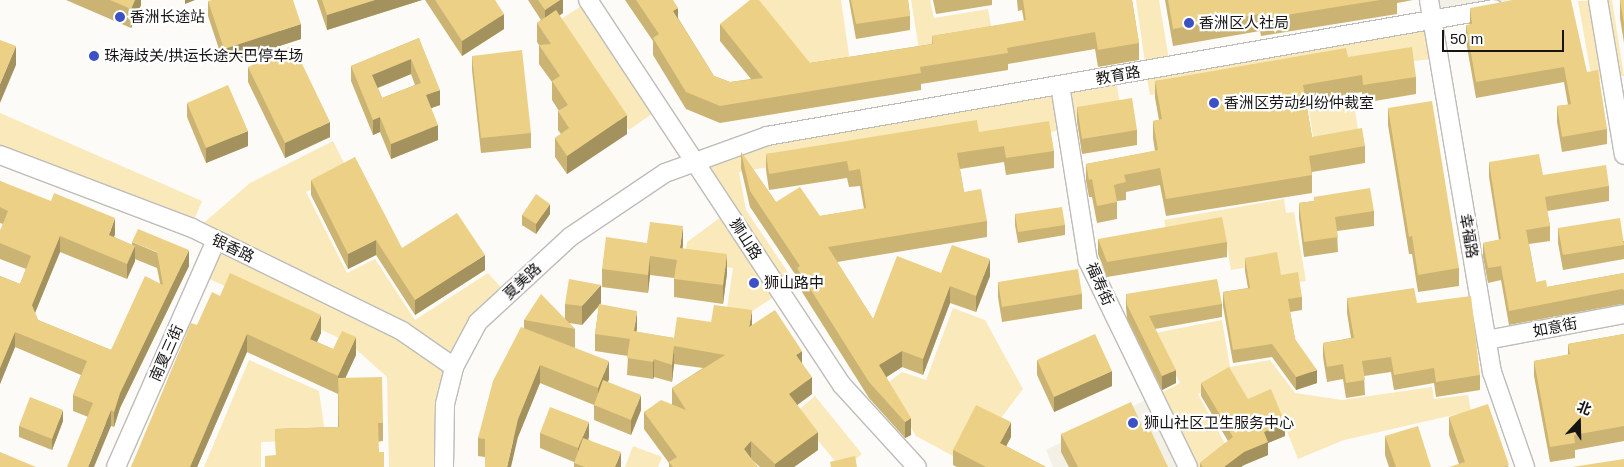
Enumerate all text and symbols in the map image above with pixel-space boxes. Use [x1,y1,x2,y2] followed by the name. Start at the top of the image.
[130,8,205,26] place label: 香洲长途站
[114,11,126,23] marker: 香洲长途站
[1199,14,1289,32] place label: 香洲区人社局
[1183,17,1195,29] marker: 香洲区人社局
[1444,20,1566,52] scale bar
[1450,30,1483,47] text: 50 m
[104,47,303,65] place label: 珠海歧关/拱运长途大巴停车场
[88,50,100,62] marker: 珠海歧关/拱运长途大巴停车场
[1094,62,1142,88] street label: 教育路
[1224,94,1374,112] place label: 香洲区劳动纠纷仲裁室
[1208,97,1220,109] marker: 香洲区劳动纠纷仲裁室
[1456,212,1482,260] street label: 幸福路
[726,215,766,263] street label: 狮山路
[209,230,257,266] street label: 银香路
[499,259,545,303] street label: 夏美路
[1083,260,1117,308] street label: 福寿街
[764,274,824,292] place label: 狮山路中
[748,277,760,289] marker: 狮山路中
[1531,314,1579,340] street label: 如意街
[146,322,186,384] street label: 南夏三街
[1554,397,1604,447] north arrow
[1575,398,1594,418] text: 北
[1144,414,1294,432] place label: 狮山社区卫生服务中心
[1126,416,1140,430] marker: 狮山社区卫生服务中心

